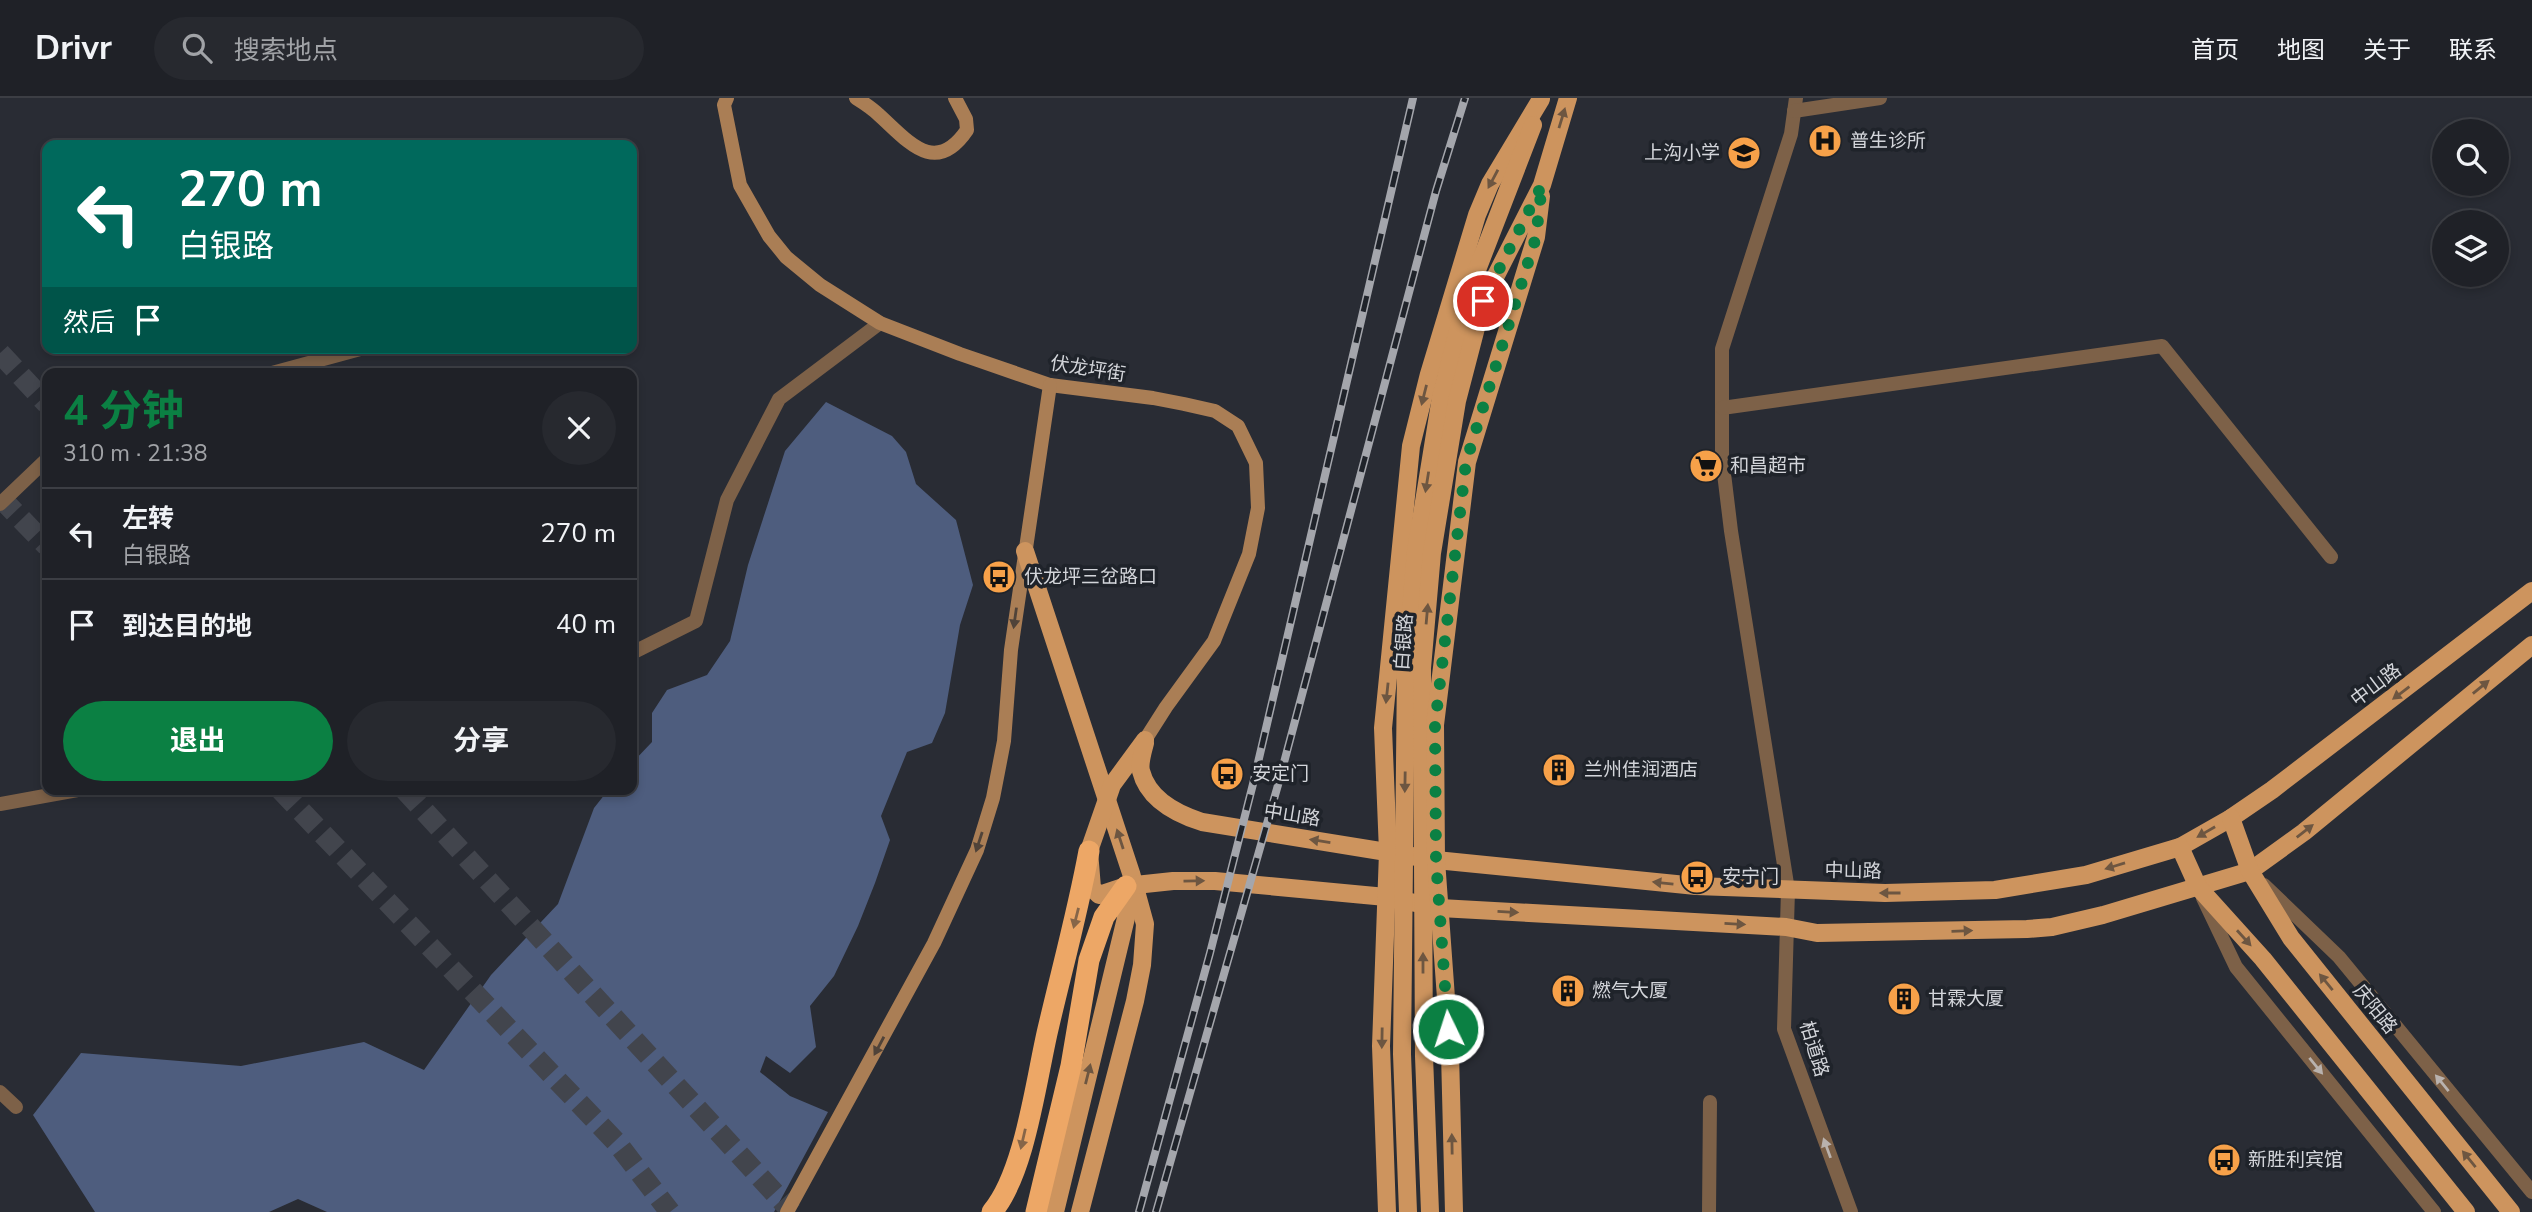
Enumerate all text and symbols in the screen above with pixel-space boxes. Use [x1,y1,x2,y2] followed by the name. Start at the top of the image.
[154,17,644,80] search box
[35,26,112,71] text: Drivr
[178,29,216,67] icon: search
[234,33,338,68] text: 搜索地点
[2191,34,2239,66] text: 首页
[2277,34,2325,66] text: 地图
[2363,34,2411,66] text: 关于
[2449,34,2497,66] text: 联系
[1558,107,1568,128] one-way arrow
[2432,119,2509,287] map controls
[2432,119,2509,196] button: search
[1806,122,1844,160] hospital icon: 普生诊所
[1850,128,1926,154] place label: 普生诊所
[1725,134,1763,172] school or university icon: 上沟小学
[1644,140,1720,166] place label: 上沟小学
[178,156,322,223] text: 270 m
[63,168,154,259] icon: left
[1488,169,1500,189] one-way arrow
[2432,210,2509,287] button: layers
[178,225,274,268] text: 白银路
[1453,271,1513,331] pin
[1464,282,1502,320] icon: arrive
[129,301,167,339] icon: arrive
[63,305,115,340] text: 然后
[1048,350,1128,388] street label: 伏龙坪街
[63,383,184,440] text: 4 分钟
[1418,384,1429,406] one-way arrow
[542,391,616,465] button: close
[63,438,208,469] text: 310 m · 21:38
[1687,447,1725,485] supermarket icon: 和昌超市
[1730,453,1806,479] place label: 和昌超市
[1421,471,1432,493] one-way arrow
[122,501,174,536] text: 左转
[63,515,101,553] icon: left
[540,516,616,551] text: 270 m
[122,540,191,571] text: 白银路
[980,558,1018,596] bus stop icon: 伏龙坪三岔路口
[1024,564,1157,590] place label: 伏龙坪三岔路口
[1422,602,1433,624] one-way arrow
[63,606,101,644] icon: arrive
[556,607,616,642] text: 40 m
[1009,608,1020,630] one-way arrow
[122,609,252,644] text: 到达目的地
[1389,613,1419,671] street label: 白银路
[2345,657,2407,713] street label: 中山路
[2472,680,2489,695] one-way arrow
[1381,682,1392,704] one-way arrow
[2392,685,2410,699] one-way arrow
[63,701,333,781] button: 退出
[347,701,616,781] button: 分享
[1540,751,1578,789] building icon: 兰州佳润酒店
[1208,755,1246,793] bus stop icon: 安定门
[1584,757,1698,783] place label: 兰州佳润酒店
[1252,761,1309,787] place label: 安定门
[1399,771,1411,793] one-way arrow
[1262,798,1322,832] street label: 中山路
[2296,825,2314,839] one-way arrow
[2196,826,2215,839] one-way arrow
[1114,829,1125,850] one-way arrow
[973,832,984,853] one-way arrow
[1309,835,1331,846] one-way arrow
[1678,858,1716,896] bus stop icon: 安宁门
[1824,858,1882,884] street label: 中山路
[2104,862,2125,872] one-way arrow
[1722,864,1779,890] place label: 安宁门
[1183,875,1205,887] one-way arrow
[1652,877,1674,888] one-way arrow
[1879,887,1901,899] one-way arrow
[1070,907,1081,929] one-way arrow
[1497,907,1519,918] one-way arrow
[1724,919,1746,930] one-way arrow
[1951,926,1973,937] one-way arrow
[2236,929,2252,947] one-way arrow
[1417,952,1429,974] one-way arrow
[1549,972,1587,1010] building icon: 燃气大厦
[2319,973,2334,990] one-way arrow
[1592,978,1668,1004] place label: 燃气大厦
[2347,979,2403,1039] street label: 庆阳路
[1885,980,1923,1018] building icon: 甘霖大厦
[1928,986,2004,1012] place label: 甘霖大厦
[1411,992,1485,1066] position arrow
[1793,1018,1835,1080] street label: 柏道路
[1376,1028,1387,1050] one-way arrow
[873,1036,885,1056] one-way arrow
[2308,1056,2323,1074] one-way arrow
[1083,1063,1094,1085] one-way arrow
[2435,1074,2450,1091] one-way arrow
[1017,1128,1028,1150] one-way arrow
[1446,1133,1458,1155] one-way arrow
[1821,1137,1832,1158] one-way arrow
[2205,1141,2243,1179] bus stop icon: 新胜利宾馆
[2248,1147,2343,1173] place label: 新胜利宾馆
[2461,1150,2476,1168] one-way arrow

